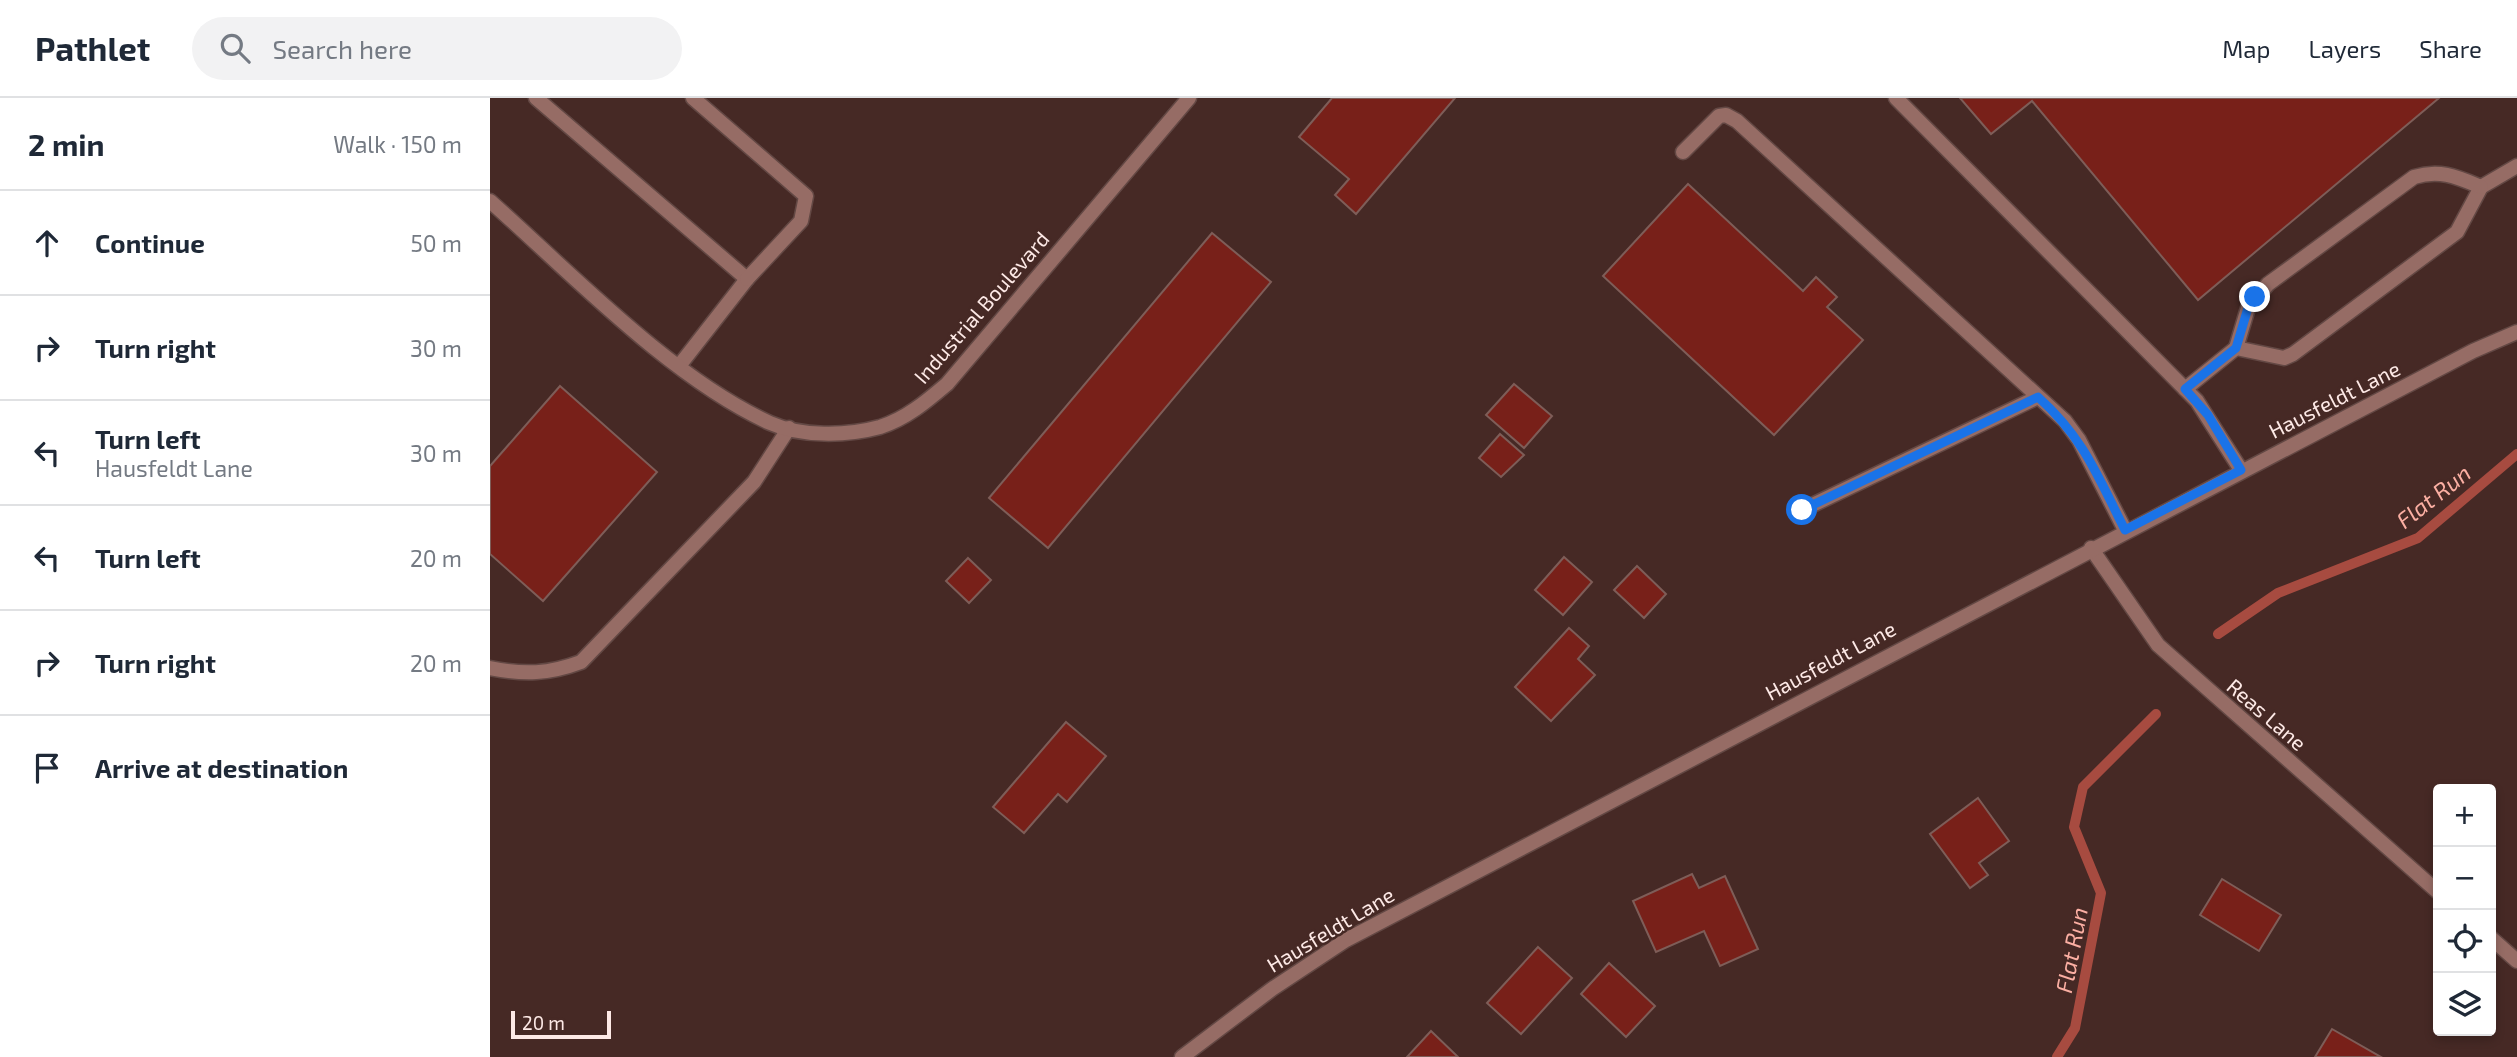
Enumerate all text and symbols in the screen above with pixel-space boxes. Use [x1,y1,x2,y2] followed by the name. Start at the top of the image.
[192,17,682,80] search box
[35,28,150,68] text: Pathlet
[216,29,254,67] icon: search
[272,33,412,64] text: Search here
[2222,34,2270,63] text: Map
[2308,34,2381,63] text: Layers
[2419,34,2482,63] text: Share
[28,126,105,162] text: 2 min
[333,130,462,158] text: Walk · 150 m
[28,224,66,262] icon: ahead
[908,226,1054,388] street label: Industrial Boulevard
[95,227,205,258] text: Continue
[411,229,462,257] text: 50 m
[2239,281,2270,312] route end
[28,329,66,367] icon: right
[95,332,216,363] text: Turn right
[410,334,462,362] text: 30 m
[2264,355,2404,443] street label: Hausfeldt Lane
[95,423,201,454] text: Turn left
[28,434,66,472] icon: left
[410,439,462,467] text: 30 m
[95,454,253,482] text: Hausfeldt Lane
[2390,458,2476,534] water label: Flat Run
[1786,494,1817,525] route start
[28,539,66,577] icon: left
[95,542,201,573] text: Turn left
[410,544,462,572] text: 20 m
[1761,615,1899,705] street label: Hausfeldt Lane
[28,644,66,682] icon: right
[95,647,216,678] text: Turn right
[410,649,462,677] text: 20 m
[2222,673,2312,755] street label: Reas Lane
[28,749,66,787] icon: arrive
[95,752,348,783] text: Arrive at destination
[2433,784,2496,1036] map controls
[2433,784,2496,847] button: +
[2433,847,2496,910] button: −
[1262,881,1398,977] street label: Hausfeldt Lane
[2049,905,2093,995] water label: Flat Run
[2433,910,2496,973] button: locate
[2433,973,2496,1036] button: layers
[511,1008,611,1040] scale bar
[522,1011,565,1034] text: 20 m

